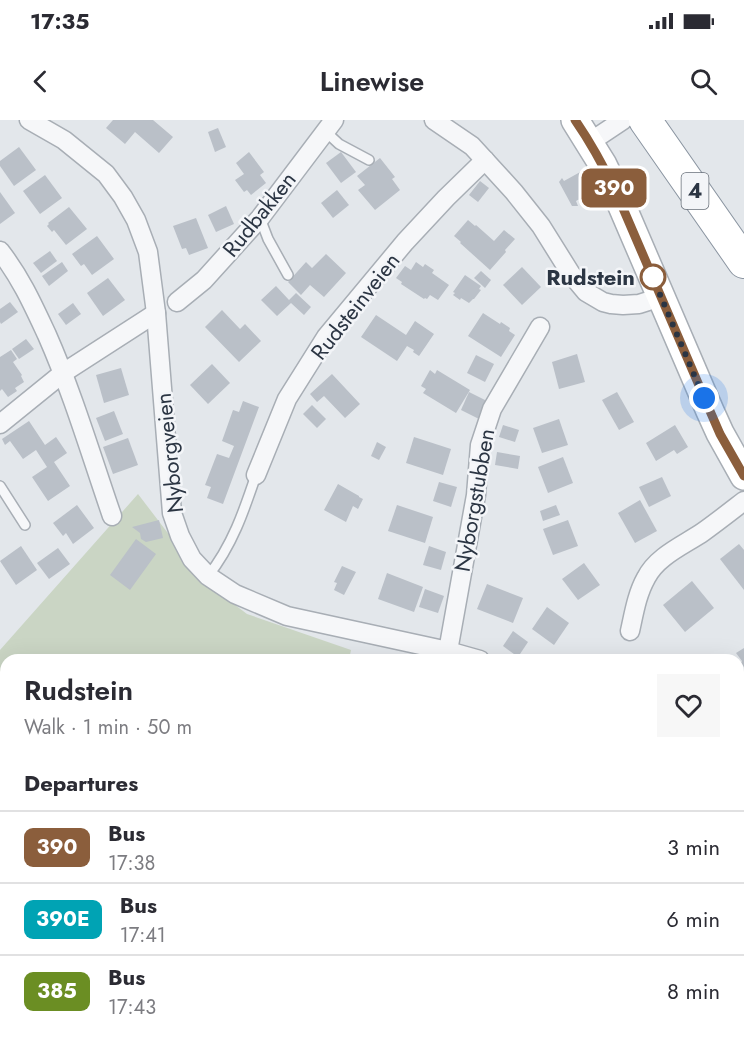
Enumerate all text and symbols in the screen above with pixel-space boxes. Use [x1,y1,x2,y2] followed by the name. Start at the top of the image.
[30,5,89,37] text: 17:35
[320,62,424,101] text: Linewise
[24,65,57,98] icon: back
[687,65,720,98] icon: search
[215,165,303,263] street label: Rudbakken
[580,168,648,208] line badge: 390
[594,173,635,203] text: 390
[682,173,708,209] road number: 4
[303,246,407,366] street label: Rudsteinveien
[546,261,635,293] place label: Rudstein
[640,264,666,290] marker: Rudstein
[689,383,719,413] your location
[147,391,191,515] street label: Nyborgveien
[446,426,502,574] street label: Nyborgstubben
[24,670,133,711] text: Rudstein
[657,674,720,737] button: heart
[24,713,192,742] text: Walk · 1 min · 50 m
[24,767,138,799] text: Departures
[108,817,145,849] text: Bus
[667,831,720,863] text: 3 min
[37,832,78,862] text: 390
[108,849,155,878] text: 17:38
[120,889,157,921] text: Bus
[666,903,720,935] text: 6 min
[36,904,90,934] text: 390E
[120,921,166,950] text: 17:41
[108,961,145,993] text: Bus
[667,975,720,1007] text: 8 min
[37,976,77,1006] text: 385
[108,993,156,1022] text: 17:43

